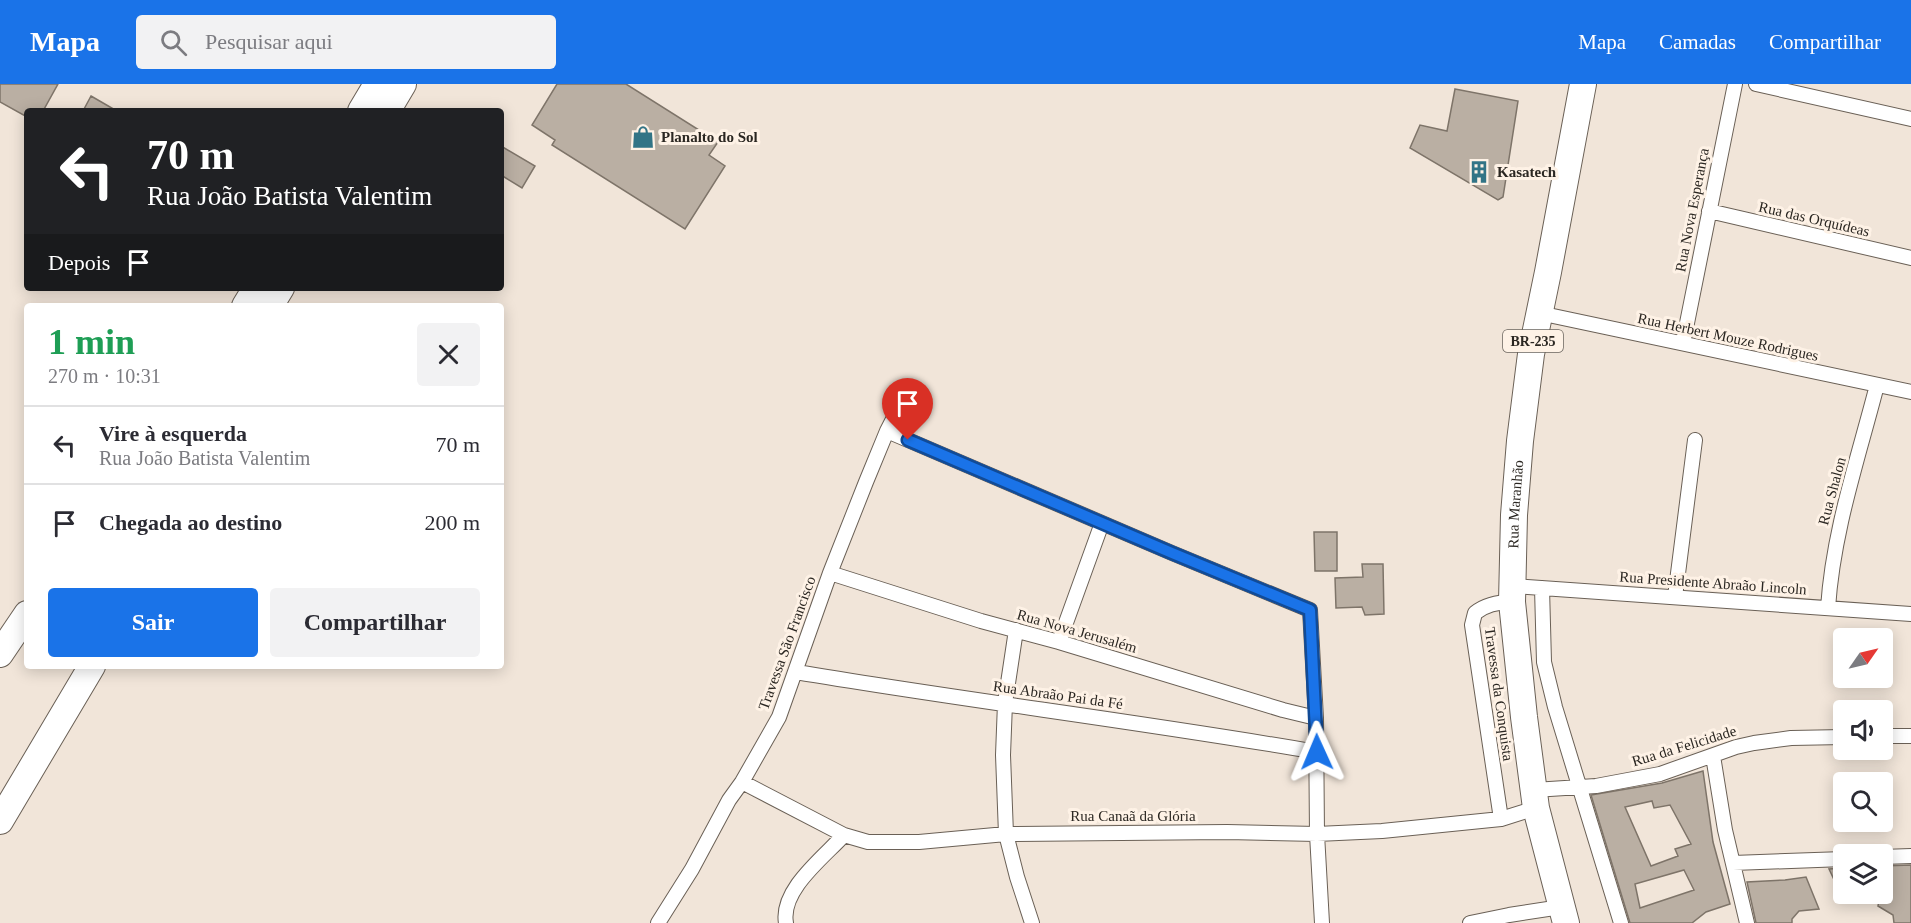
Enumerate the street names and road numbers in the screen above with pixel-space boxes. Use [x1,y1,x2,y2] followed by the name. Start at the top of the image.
[1672,146,1712,273] street label: Rua Nova Esperança
[1757,198,1871,240] street label: Rua das Orquídeas
[1636,310,1820,364] street label: Rua Herbert Mouze Rodrigues
[1503,330,1563,352] road number: BR-235
[1815,455,1849,527] street label: Rua Shalon
[1505,459,1526,549] street label: Rua Maranhão
[1619,568,1808,598] street label: Rua Presidente Abraão Lincoln
[755,574,819,712] street label: Travessa São Francisco
[1015,606,1139,656] street label: Rua Nova Jerusalém
[1482,626,1516,762] street label: Travessa da Conquista
[992,678,1124,712] street label: Rua Abraão Pai da Fé
[1630,722,1738,769] street label: Rua da Felicidade
[1070,808,1196,824] street label: Rua Canaã da Glória

